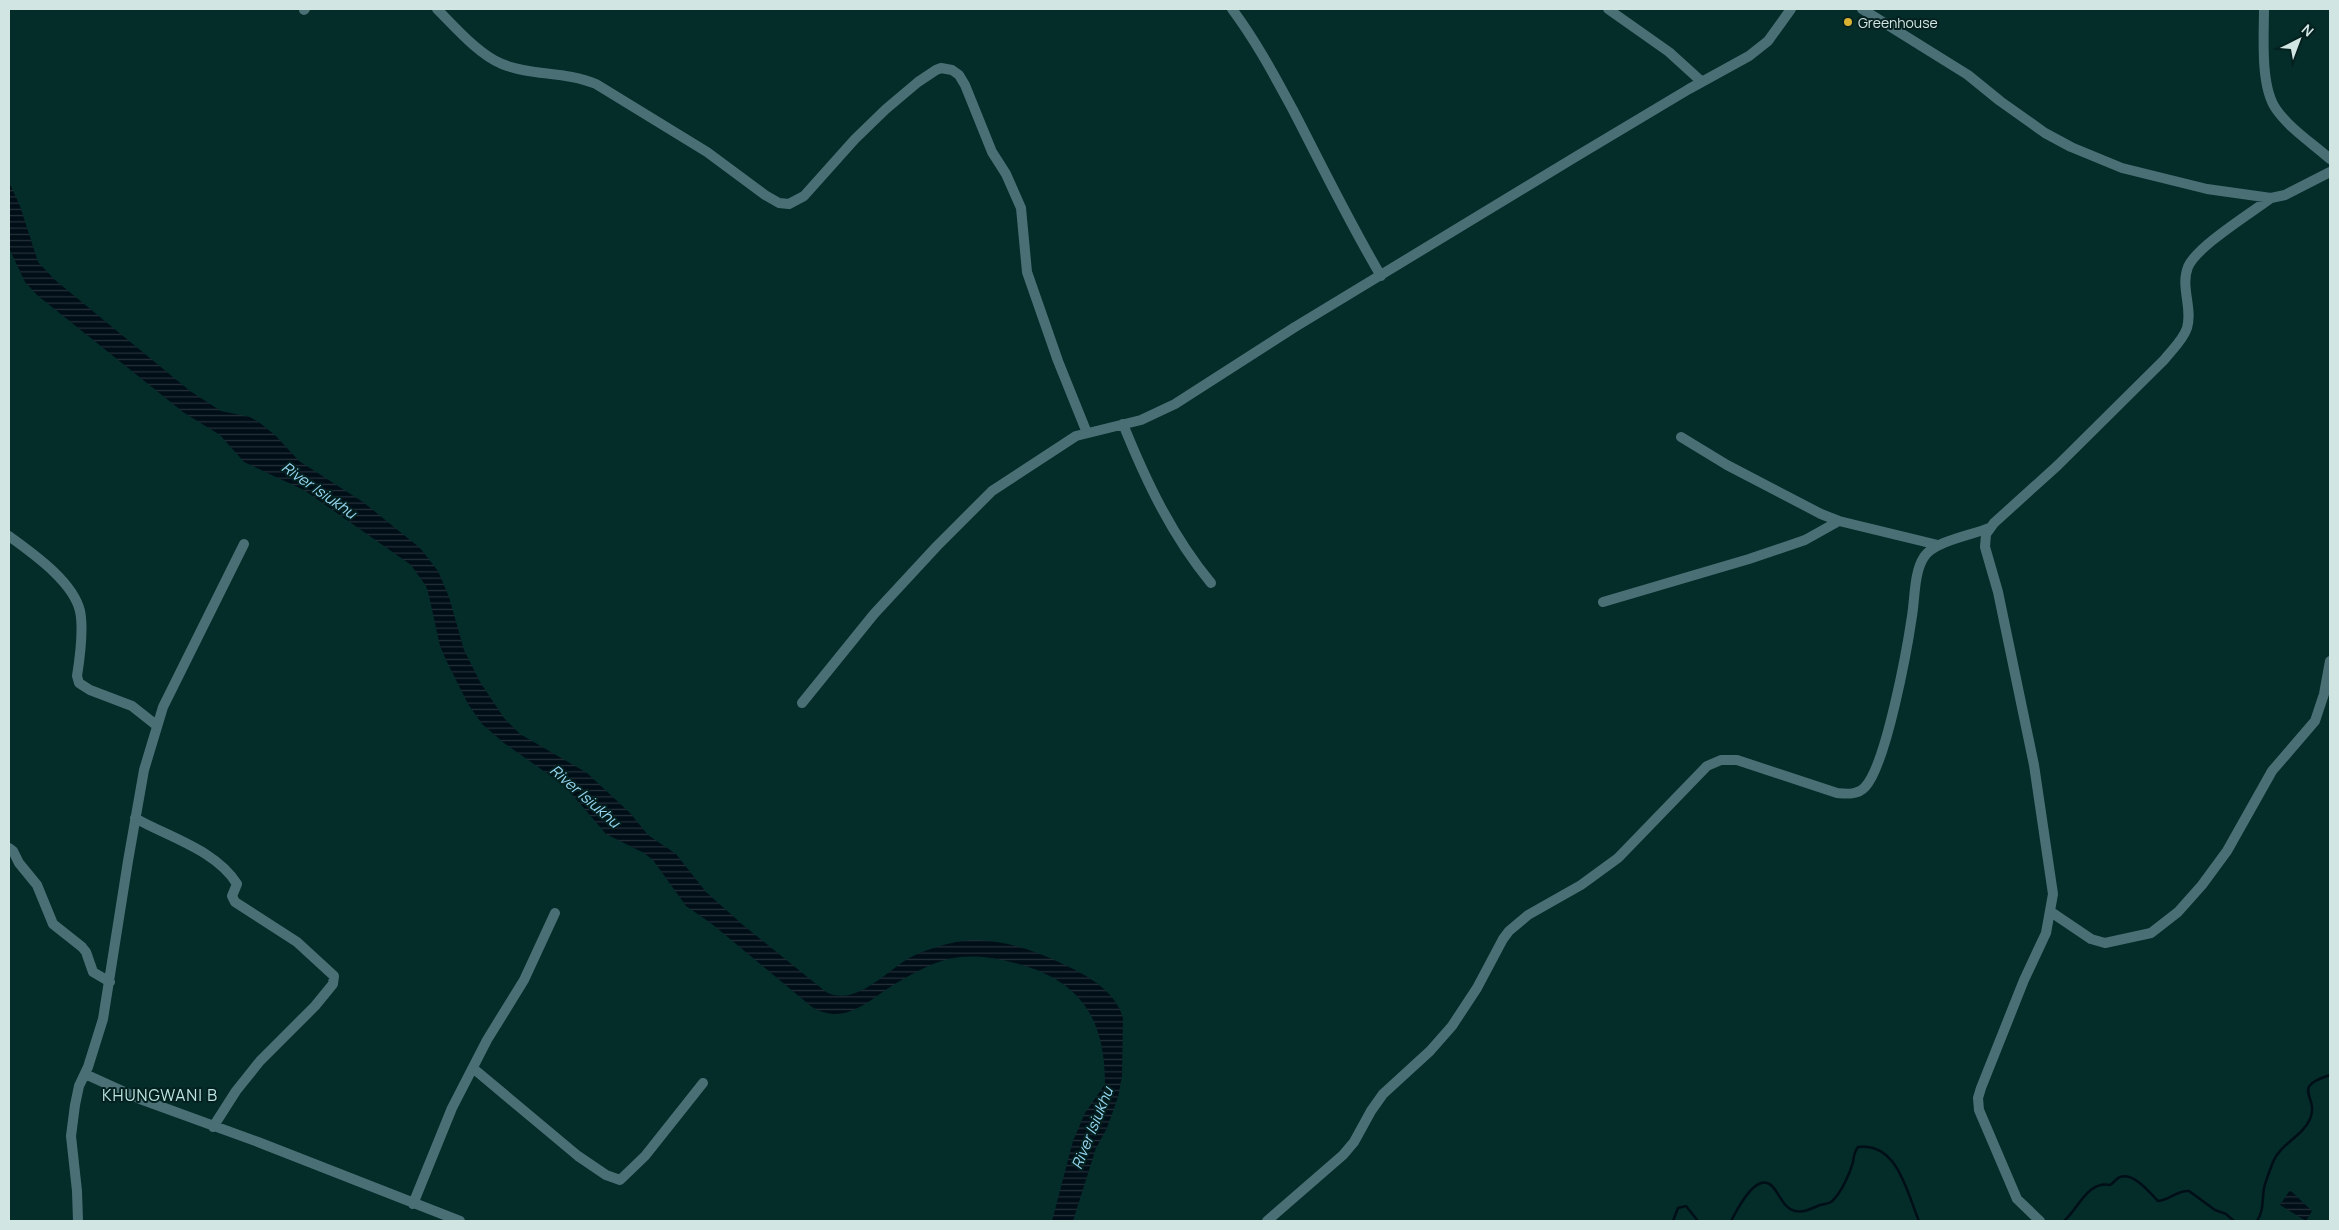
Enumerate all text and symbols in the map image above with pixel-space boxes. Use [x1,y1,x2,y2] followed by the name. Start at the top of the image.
[1858,13,1938,32] place label: Greenhouse
[2274,15,2324,65] north arrow
[1842,16,1854,28] marker: Greenhouse
[2298,20,2318,40] text: N
[278,457,361,524] water label: River Isiukhu
[545,760,625,833] water label: River Isiukhu
[1066,1083,1118,1172] water label: River Isiukhu
[102,1084,218,1106] district label: KHUNGWANI B

